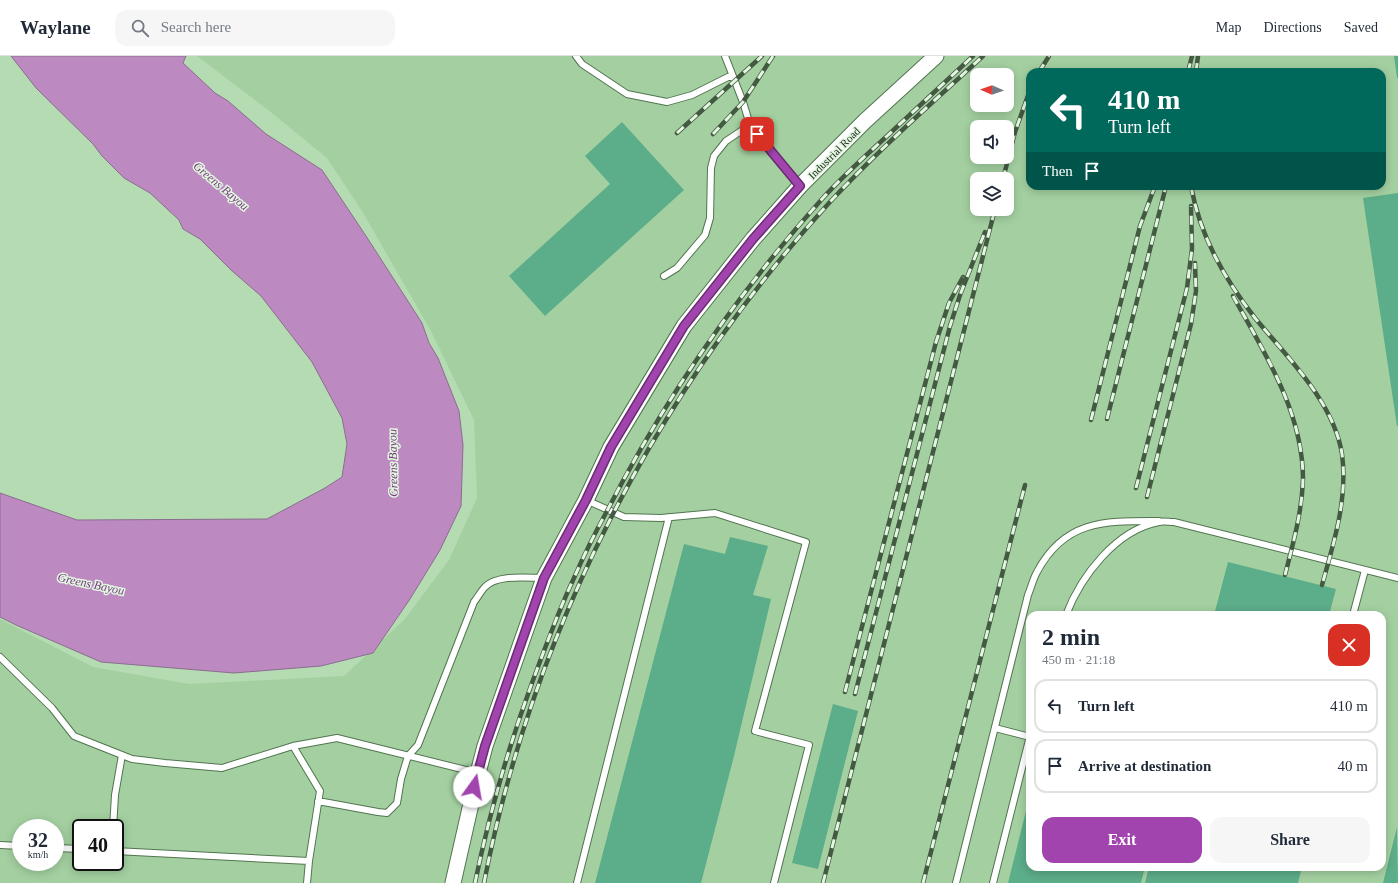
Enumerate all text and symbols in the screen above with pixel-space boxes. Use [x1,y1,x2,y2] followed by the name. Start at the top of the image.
[115,10,395,46] search box
[20,17,91,38] text: Waylane
[129,17,151,39] icon: search
[161,19,231,35] text: Search here
[1216,20,1241,35] text: Map
[1263,20,1322,35] text: Directions
[1344,20,1378,35] text: Saved
[970,68,1014,112] north arrow
[970,68,1014,216] map controls
[1042,84,1094,136] icon: left
[1108,84,1180,115] text: 410 m
[740,117,774,151] pin
[1108,117,1171,137] text: Turn left
[970,120,1014,164] button: sound
[746,123,768,145] icon: arrive
[806,124,863,181] street label: Industrial Road
[191,159,251,213] water label: Greens Bayou
[1081,160,1103,182] icon: arrive
[1042,163,1073,179] text: Then
[970,172,1014,216] button: layers
[385,429,401,497] water label: Greens Bayou
[56,570,126,598] water label: Greens Bayou
[1042,624,1100,650] text: 2 min
[1328,624,1370,666] button: close
[1042,652,1115,667] text: 450 m · 21:18
[1044,695,1066,717] icon: left
[1078,698,1135,714] text: Turn left
[1330,698,1368,714] text: 410 m
[1044,755,1066,777] icon: arrive
[1078,758,1211,774] text: Arrive at destination
[1338,758,1368,774] text: 40 m
[453,766,495,808] position arrow
[1042,817,1202,863] button: Exit
[1210,817,1370,863] button: Share
[72,819,124,871] speed limit sign: 40
[28,829,48,851] text: 32
[28,849,48,860] text: km/h

